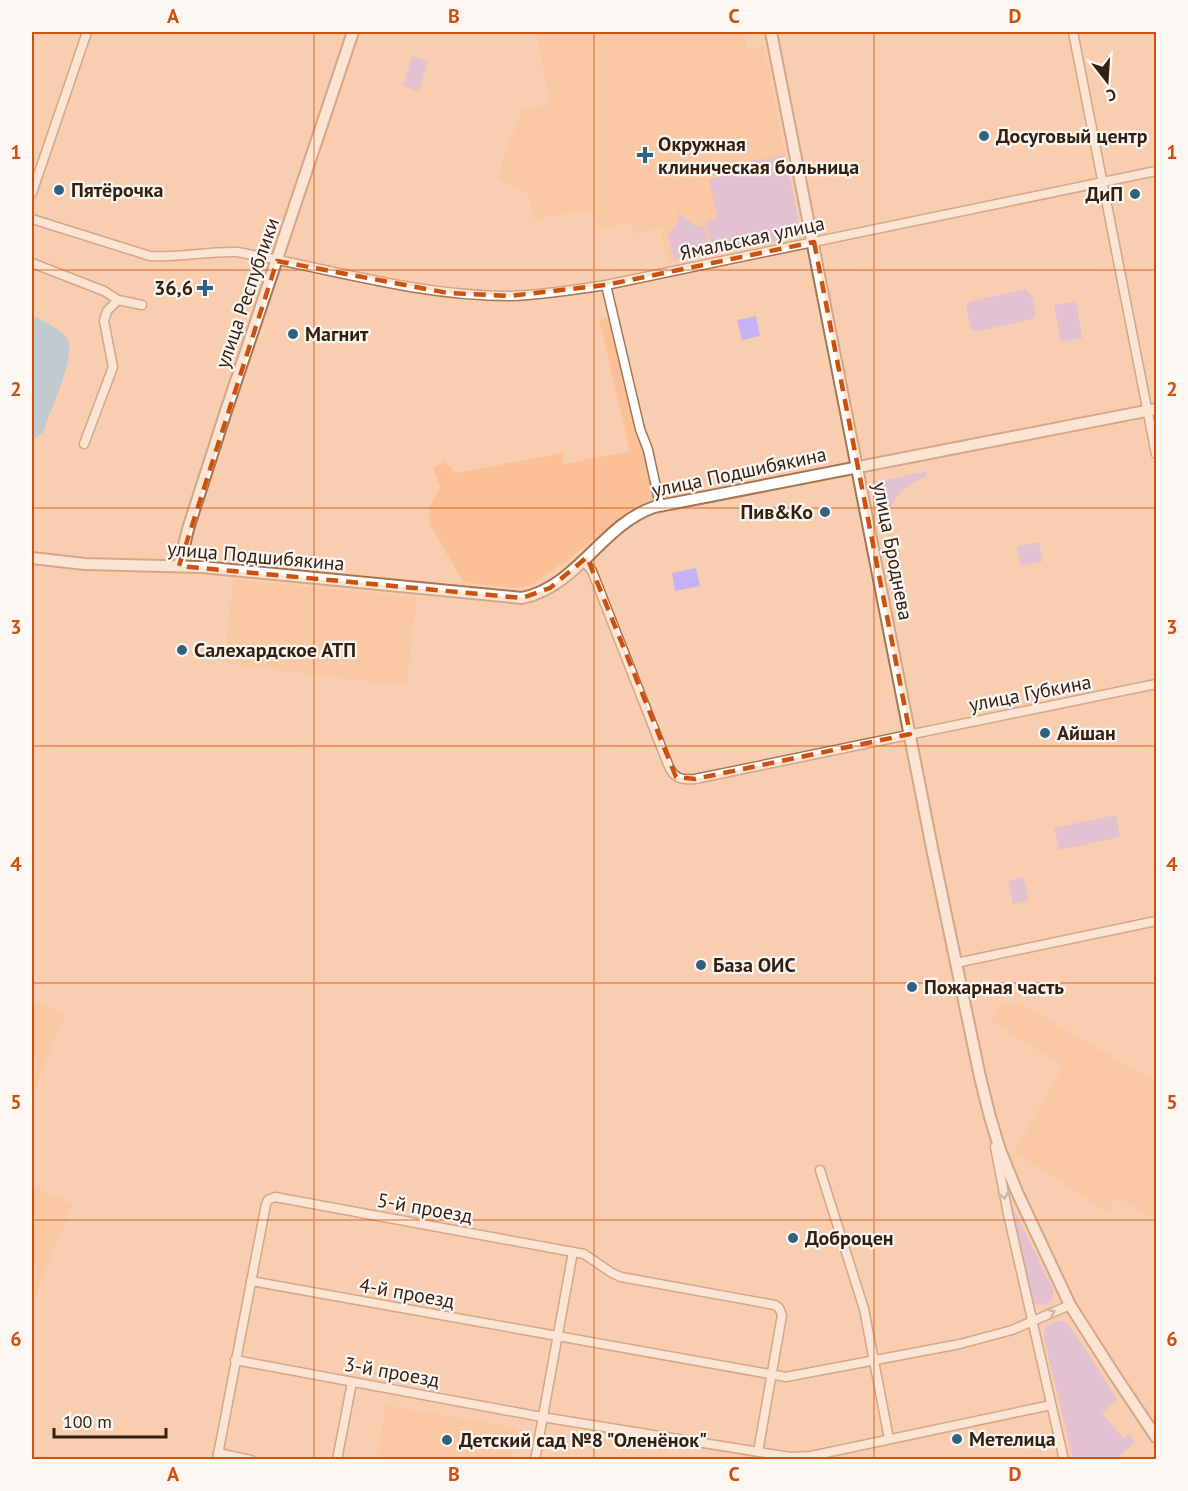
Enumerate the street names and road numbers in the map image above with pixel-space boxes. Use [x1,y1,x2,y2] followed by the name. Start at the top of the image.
[677,210,827,266] street label: Ямальская улица
[209,214,285,372] street label: улица Республики
[649,441,829,503] street label: улица Подшибякина
[867,480,919,622] street label: улица Броднева
[166,535,346,577] street label: улица Подшибякина
[967,668,1093,718] street label: улица Губкина
[375,1187,475,1229] street label: 5-й проезд
[357,1272,457,1314] street label: 4-й проезд
[342,1351,442,1393] street label: 3-й проезд

